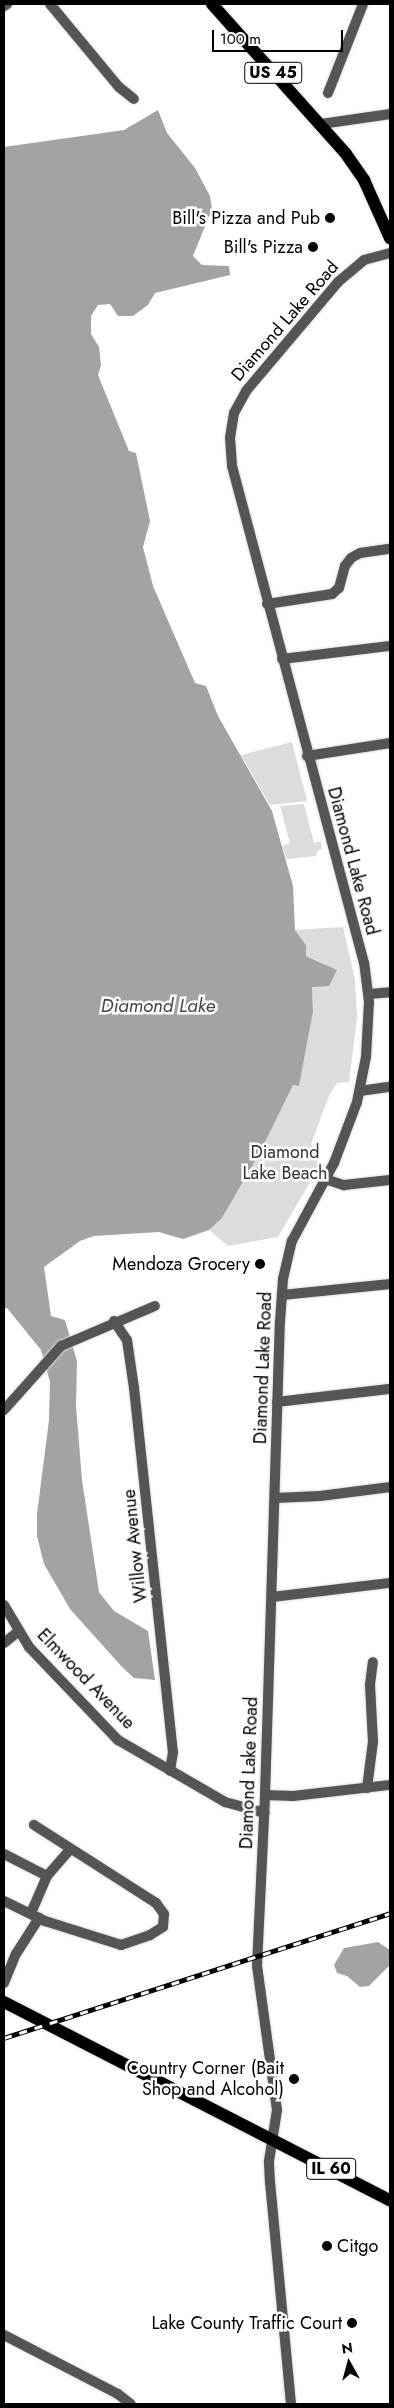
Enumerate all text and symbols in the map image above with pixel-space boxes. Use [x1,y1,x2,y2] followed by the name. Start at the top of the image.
[214,20,345,52] scale bar
[220,28,261,50] text: 100 m
[243,59,303,86] road number: US 45
[172,207,320,229] place label: Bill's Pizza and Pub
[324,212,336,224] marker: Bill's Pizza and Pub
[224,236,303,258] place label: Bill's Pizza
[307,241,319,253] marker: Bill's Pizza
[227,256,343,386] street label: Diamond Lake Road
[323,785,383,937] street label: Diamond Lake Road
[101,995,215,1017] water label: Diamond Lake
[242,1142,328,1184] park label: Diamond Lake Beach
[112,1253,250,1275] place label: Mendoza Grocery
[254,1258,266,1270] marker: Mendoza Grocery
[250,1291,276,1445] street label: Diamond Lake Road
[118,1488,152,1604] street label: Willow Avenue
[33,1624,139,1734] street label: Elmwood Avenue
[236,1696,262,1850] street label: Diamond Lake Road
[127,2058,284,2100] place label: Country Corner (Bait Shop and Alcohol)
[288,2073,300,2085] marker: Country Corner (Bait Shop and Alcohol)
[306,2156,356,2182] road number: IL 60
[337,2235,378,2257] place label: Citgo
[321,2240,333,2252] marker: Citgo
[151,2312,342,2334] place label: Lake County Traffic Court
[346,2317,358,2329] marker: Lake County Traffic Court
[324,2338,374,2388] north arrow
[340,2338,354,2359] text: N

